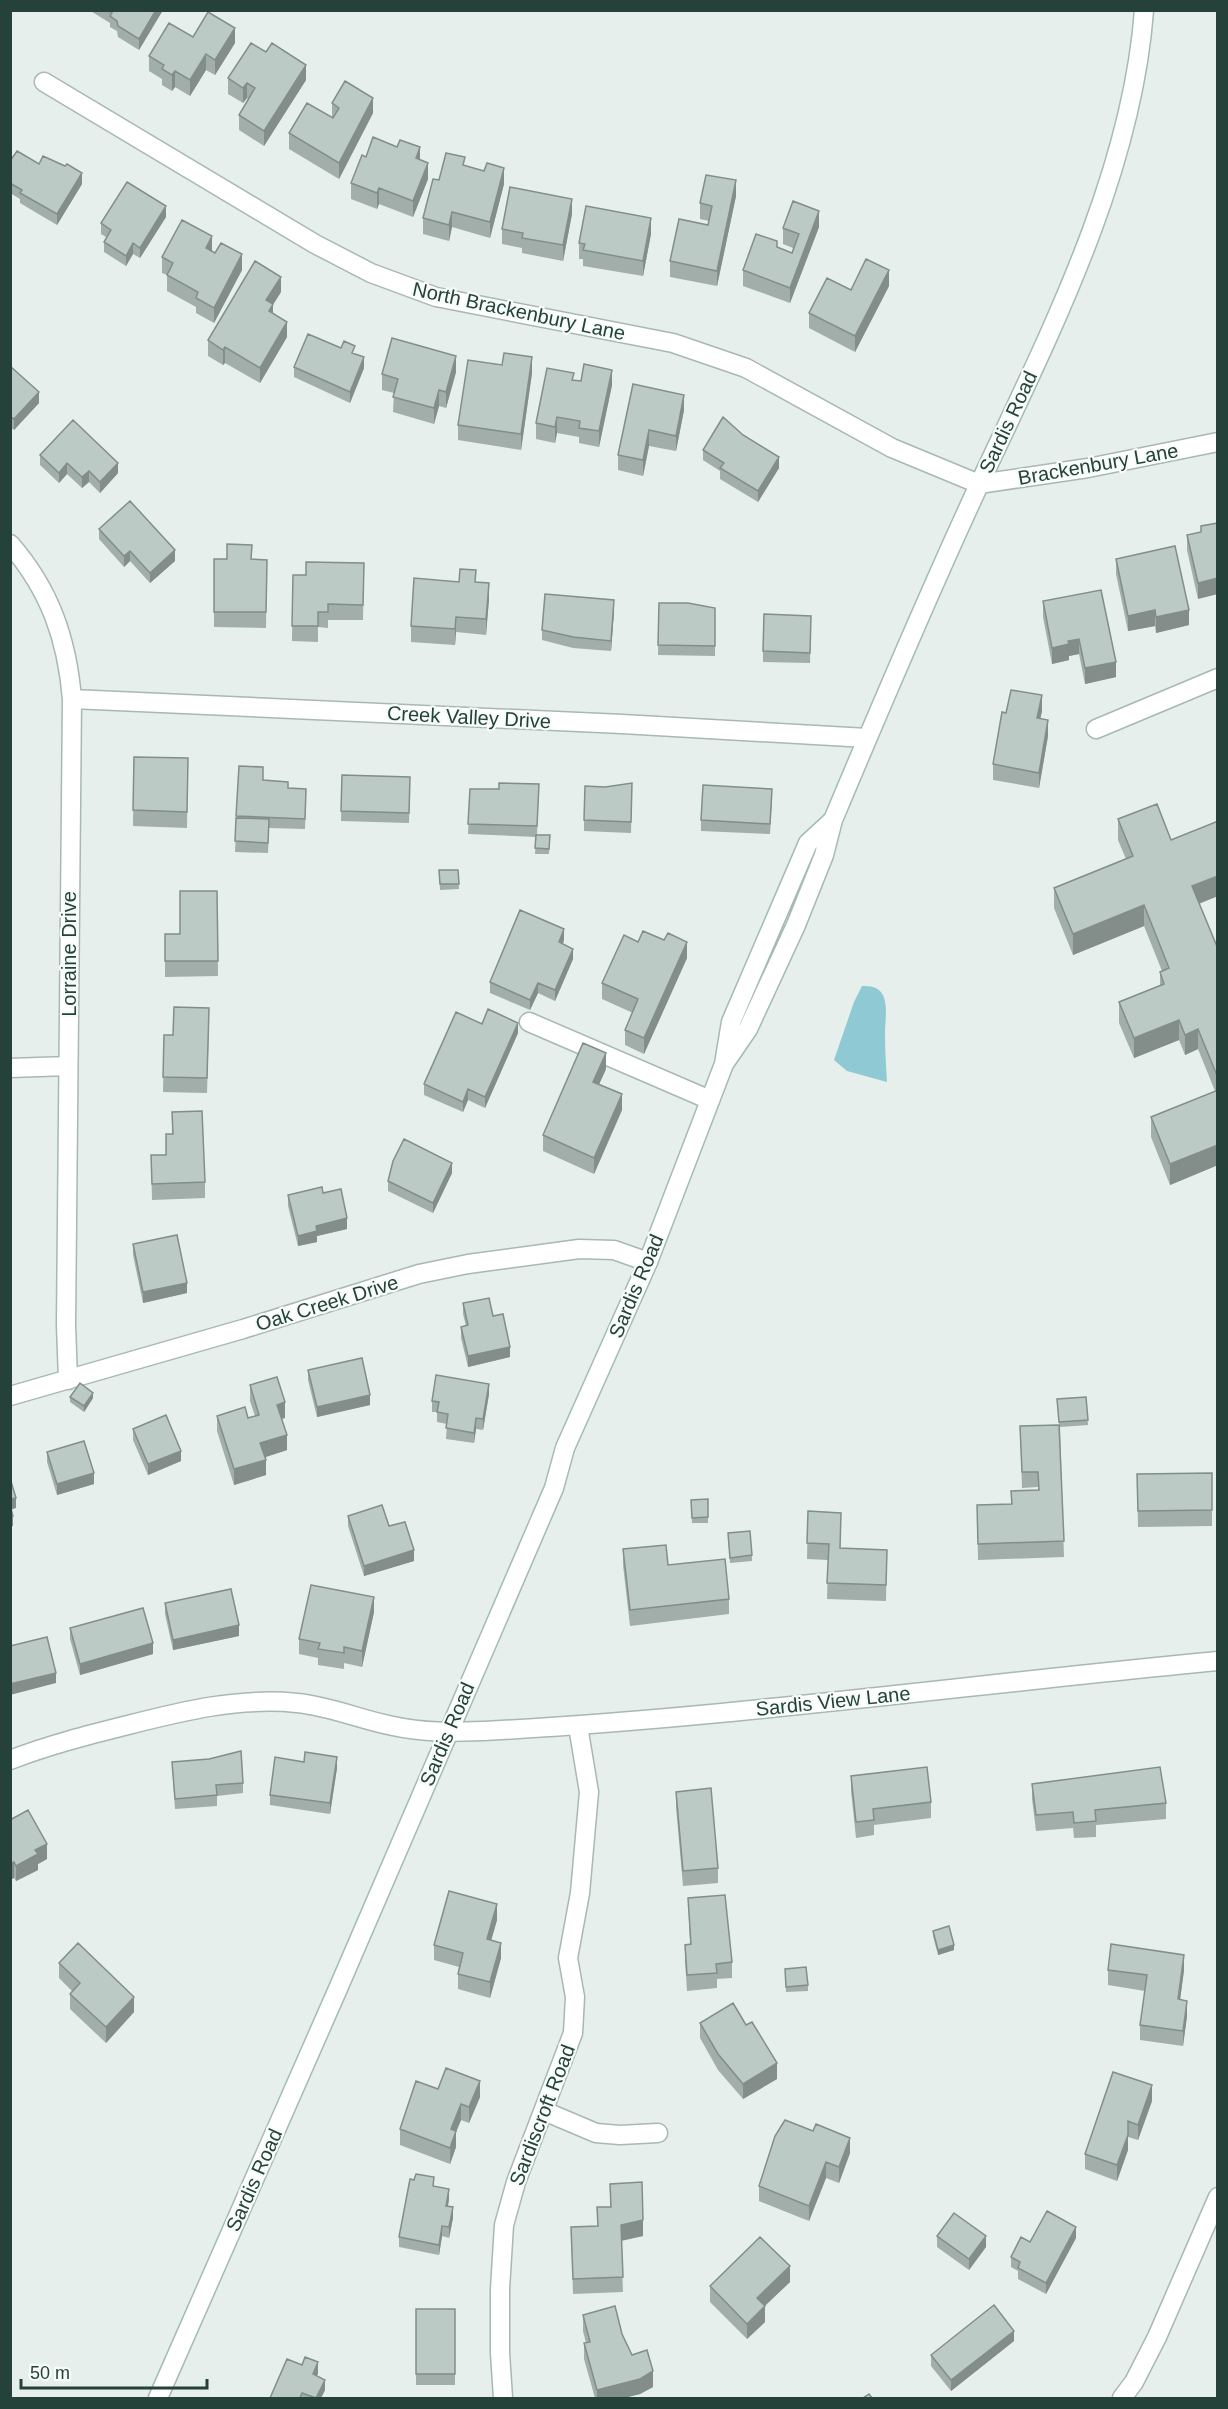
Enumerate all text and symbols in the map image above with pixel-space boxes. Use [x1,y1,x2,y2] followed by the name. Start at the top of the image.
[411,278,627,344] street label: North Brackenbury Lane
[975,367,1041,477] street label: Sardis Road
[1016,439,1180,489] street label: Brackenbury Lane
[386,702,552,732] street label: Creek Valley Drive
[58,891,80,1017] street label: Lorraine Drive
[604,1231,668,1341] street label: Sardis Road
[253,1271,401,1335] street label: Oak Creek Drive
[415,1679,479,1789] street label: Sardis Road
[755,1682,911,1720] street label: Sardis View Lane
[505,2042,579,2188] street label: Sardiscroft Road
[222,2125,286,2235] street label: Sardis Road
[21,2352,207,2390] scale bar
[30,2363,70,2383] text: 50 m

